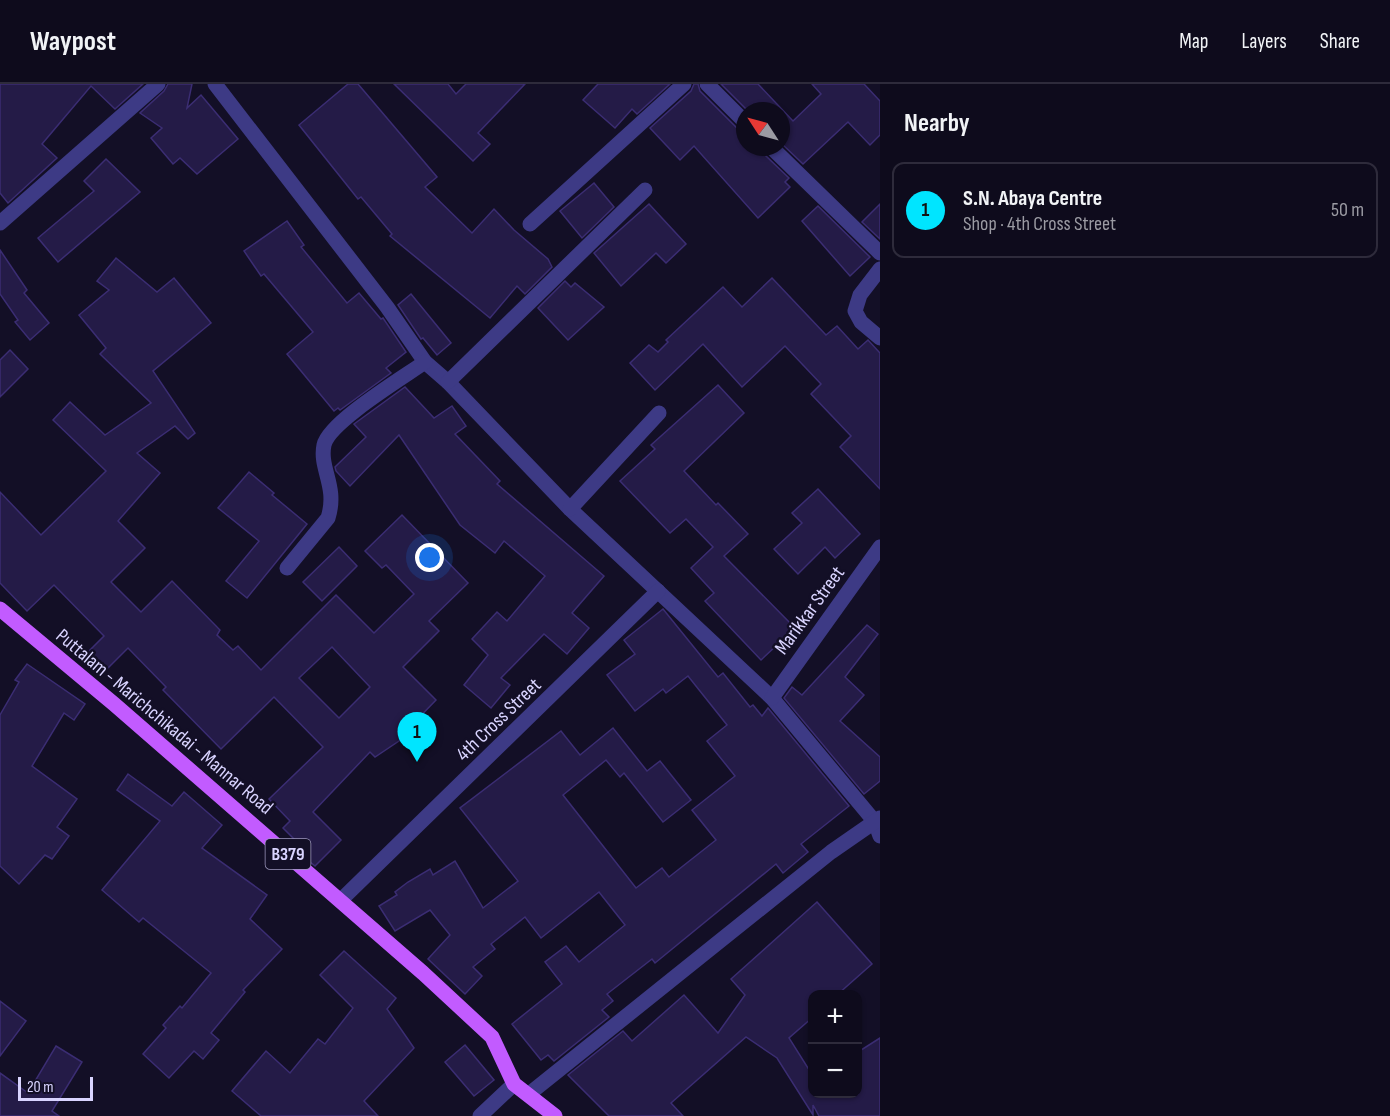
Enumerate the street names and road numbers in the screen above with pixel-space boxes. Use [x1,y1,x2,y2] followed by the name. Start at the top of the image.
[770,562,850,659] street label: Marikkar Street
[51,624,278,820] street label: Puttalam - Marichchikadai - Mannar Road
[451,673,546,766] street label: 4th Cross Street
[266,839,310,869] road number: B379

